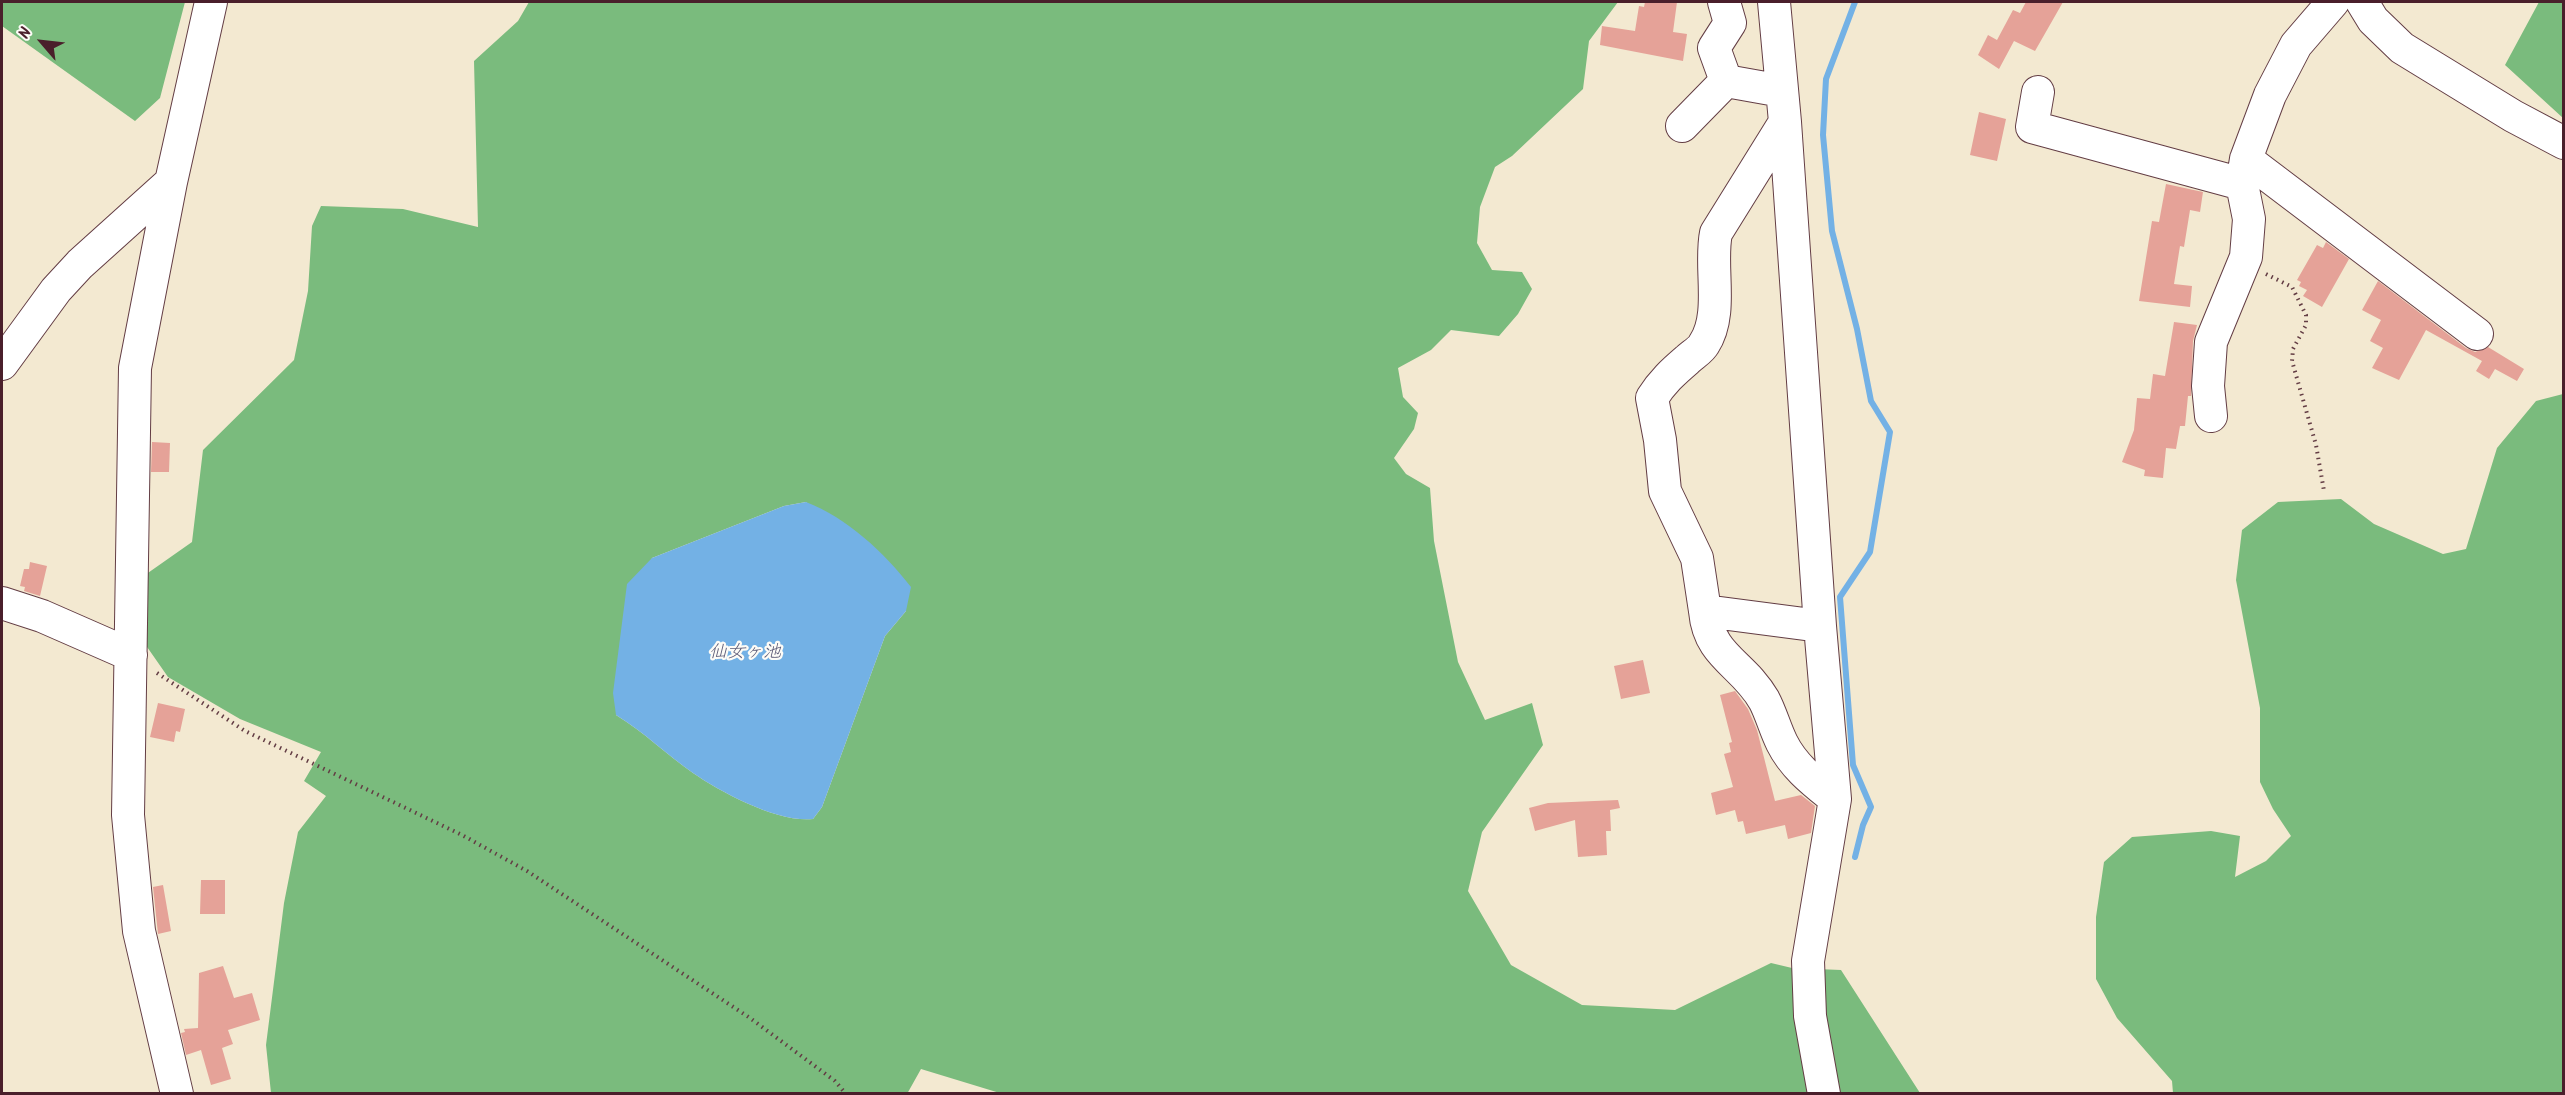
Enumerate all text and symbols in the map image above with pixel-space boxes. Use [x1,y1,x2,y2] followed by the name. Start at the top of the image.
[12,12,72,72] north arrow
[12,23,39,44] text: N
[709,643,781,665] water label: 仙女ヶ池

